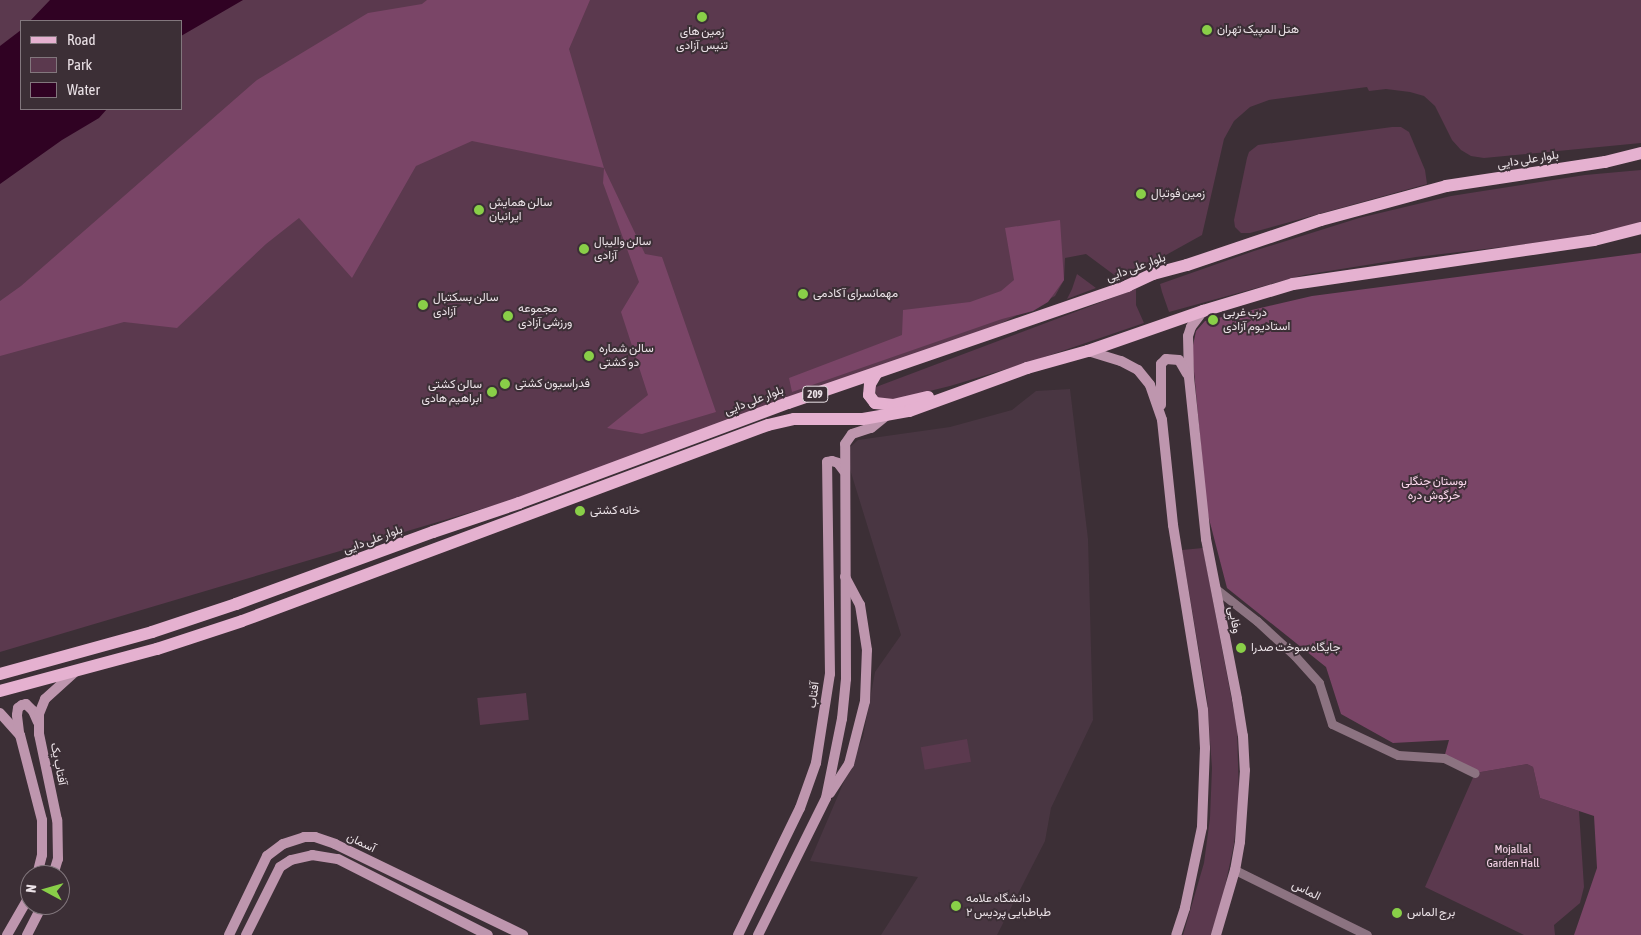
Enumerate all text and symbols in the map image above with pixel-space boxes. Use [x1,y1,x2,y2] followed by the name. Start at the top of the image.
[696,11,708,23] marker: زمین های تنیس آزادی
[20,20,182,110] legend
[1217,23,1299,37] place label: هتل المپیک تهران
[1201,24,1213,36] marker: هتل المپیک تهران
[676,25,728,53] place label: زمین های تنیس آزادی
[67,31,96,48] text: Road
[67,56,92,73] text: Park
[67,81,100,98] text: Water
[1496,148,1560,172] street label: بلوار علی دایی
[1151,187,1205,201] place label: زمین فوتبال
[1135,188,1147,200] marker: زمین فوتبال
[489,196,552,224] place label: سالن همایش ایرانیان
[473,204,485,216] marker: سالن همایش ایرانیان
[594,235,651,263] place label: سالن والیبال آزادی
[578,243,590,255] marker: سالن والیبال آزادی
[1104,251,1168,285] street label: بلوار علی دایی
[813,287,898,301] place label: مهمانسرای آکادمی
[797,288,809,300] marker: مهمانسرای آکادمی
[433,291,498,319] place label: سالن بسکتبال آزادی
[417,299,429,311] marker: سالن بسکتبال آزادی
[518,302,572,330] place label: مجموعه ورزشی آزادی
[1223,306,1290,334] place label: درب غربی استادیوم آزادی
[502,310,514,322] marker: مجموعه ورزشی آزادی
[1207,314,1219,326] marker: درب غربی استادیوم آزادی
[599,342,654,370] place label: سالن شماره دو کشتی
[583,350,595,362] marker: سالن شماره دو کشتی
[515,377,590,391] place label: فدراسیون کشتی
[421,378,482,406] place label: سالن کشتی ابراهیم هادی
[499,378,511,390] marker: فدراسیون کشتی
[722,383,786,419] street label: بلوار علی دایی
[486,386,498,398] marker: سالن کشتی ابراهیم هادی
[801,386,829,402] road number: 209
[1401,475,1467,503] park label: بوستان جنگلی خرگوش دره
[590,504,640,518] place label: خانه کشتی
[574,505,586,517] marker: خانه کشتی
[341,523,405,557] street label: بلوار علی دایی
[1224,605,1244,635] street label: وفایی
[1251,641,1341,655] place label: جایگاه سوخت صدرا
[1235,642,1247,654] marker: جایگاه سوخت صدرا
[805,681,823,709] street label: آفتاب
[47,741,69,787] street label: آفتاب یک
[344,830,378,856] street label: آسمان
[1487,843,1539,871] park label: Mojallal Garden Hall
[20,865,70,915] north arrow
[1289,878,1323,904] street label: الماس
[23,884,39,893] text: N
[966,892,1051,920] place label: دانشگاه علامه طباطبایی پردیس ۲
[950,900,962,912] marker: دانشگاه علامه طباطبایی پردیس ۲
[1407,906,1455,920] place label: برج الماس
[1391,907,1403,919] marker: برج الماس

